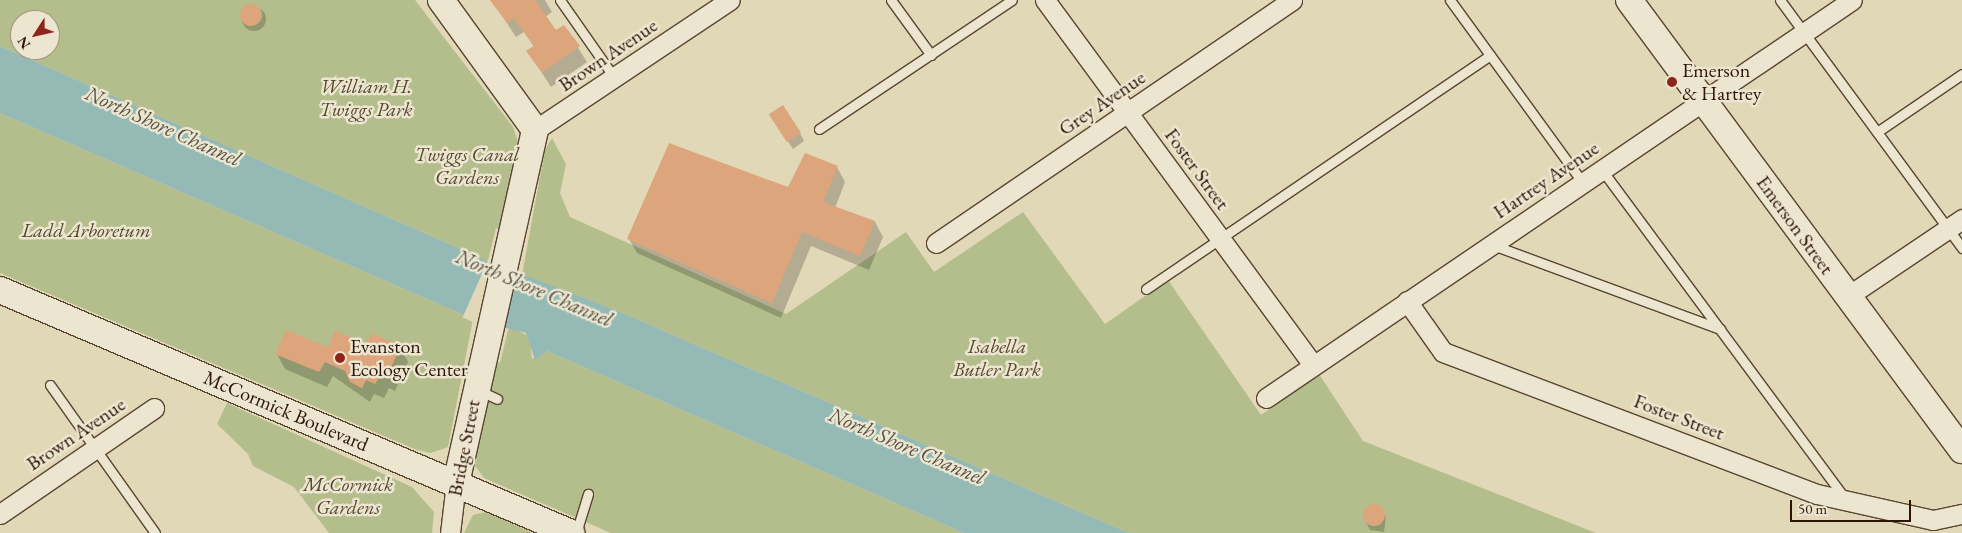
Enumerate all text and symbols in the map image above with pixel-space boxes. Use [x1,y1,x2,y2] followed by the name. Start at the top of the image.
[10,10,60,60] north arrow
[554,13,662,97] street label: Brown Avenue
[13,33,34,53] text: N
[1682,58,1761,105] place label: Emerson & Hartrey
[1054,65,1150,141] street label: Grey Avenue
[319,75,413,122] park label: William H. Twiggs Park
[1666,76,1678,88] marker: Emerson & Hartrey
[81,80,245,172] water label: North Shore Channel
[1159,124,1235,214] street label: Foster Street
[1489,136,1603,224] street label: Hartrey Avenue
[415,143,519,190] park label: Twiggs Canal Gardens
[1751,171,1839,279] street label: Emerson Street
[22,218,150,242] park label: Ladd Arboretum
[452,244,616,332] water label: North Shore Channel
[350,334,468,381] place label: Evanston Ecology Center
[953,335,1041,382] park label: Isabella Butler Park
[334,352,346,364] marker: Evanston Ecology Center
[200,365,372,457] street label: McCormick Boulevard
[1630,389,1728,445] street label: Foster Street
[22,392,130,476] street label: Brown Avenue
[443,398,485,498] street label: Bridge Street
[825,402,989,490] water label: North Shore Channel
[303,473,393,520] park label: McCormick Gardens
[1792,490,1913,522] scale bar
[1798,499,1827,518] text: 50 m

